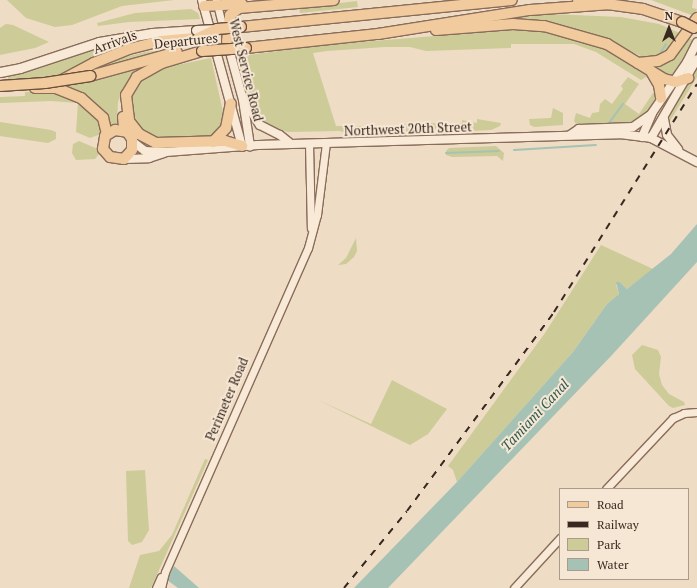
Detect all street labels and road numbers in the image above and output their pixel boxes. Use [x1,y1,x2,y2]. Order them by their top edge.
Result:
street label: West Service Road [226,17,266,123]
street label: Arrivals [91,27,139,57]
street label: Departures [153,30,219,52]
street label: Northwest 20th Street [344,119,472,139]
street label: Perimeter Road [202,355,252,443]

